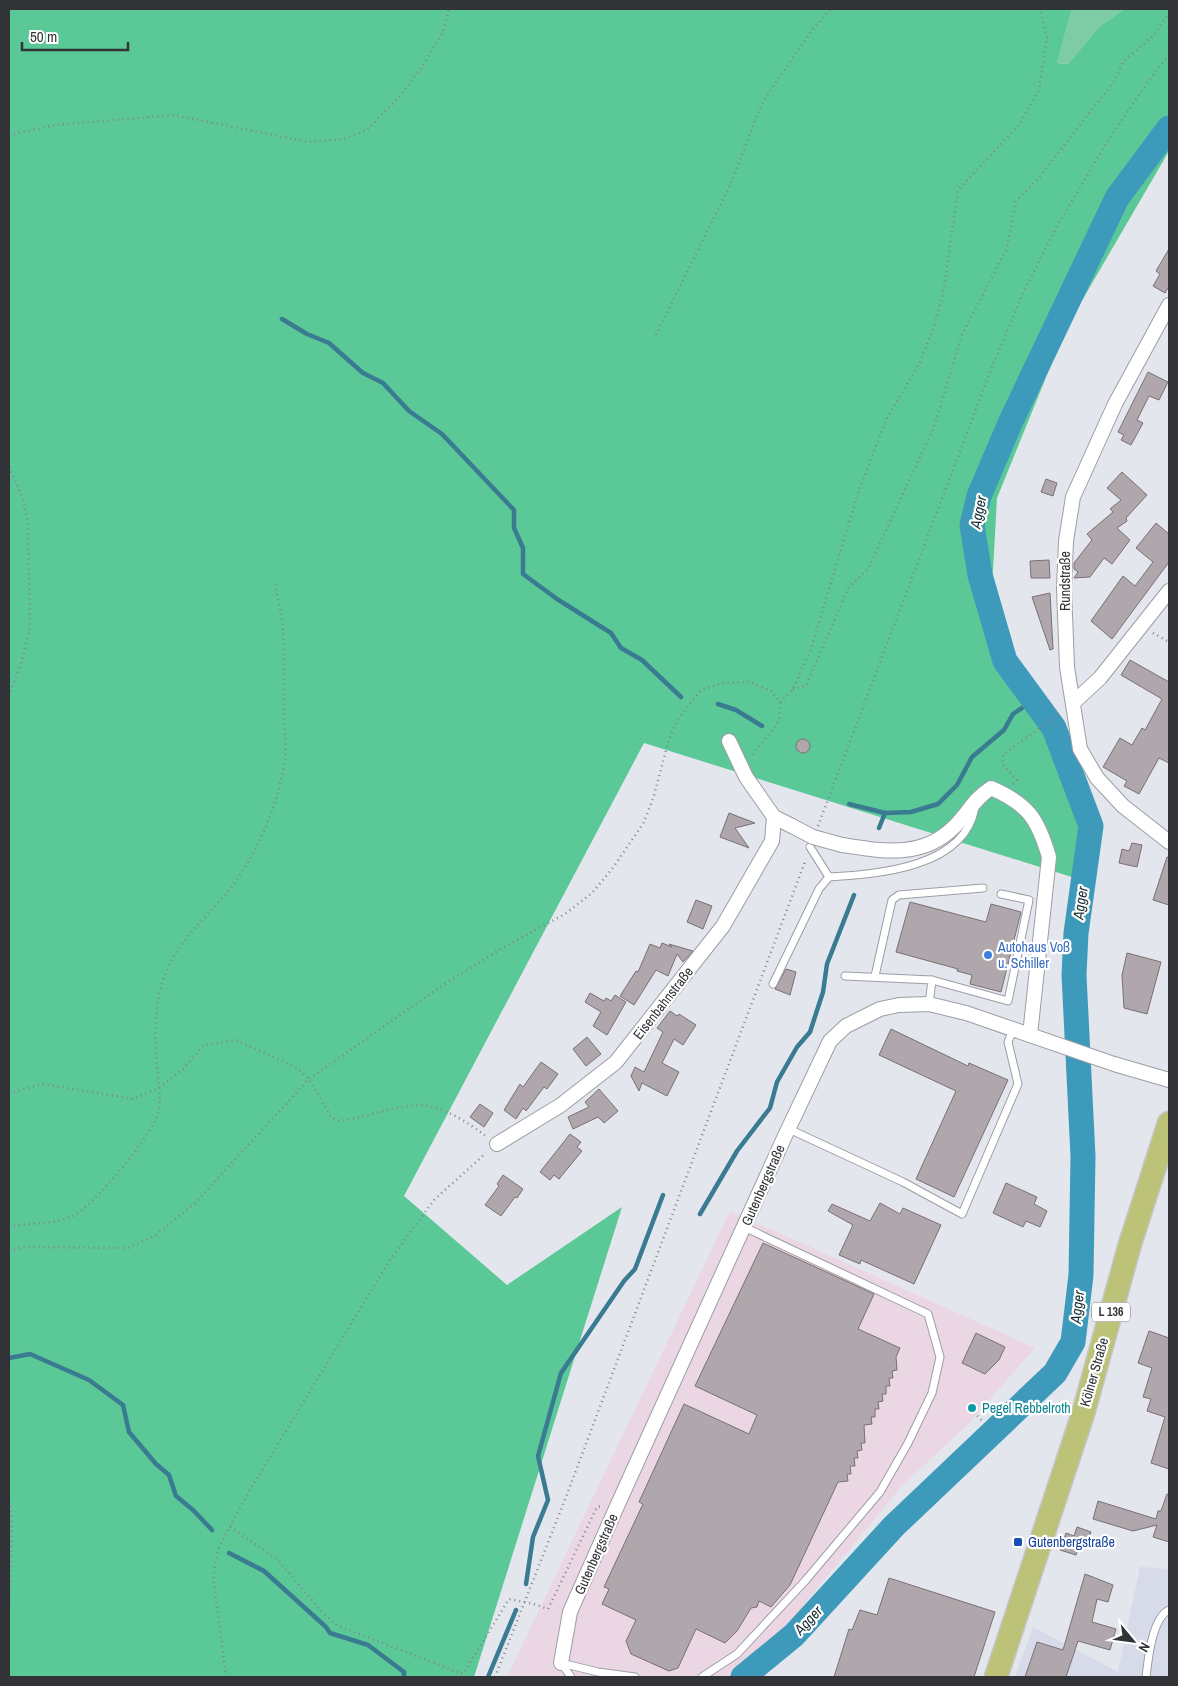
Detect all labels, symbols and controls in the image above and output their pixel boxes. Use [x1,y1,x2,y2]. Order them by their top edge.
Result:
scale bar [22,20,129,52]
text: 50 m [30,26,57,47]
water label: Agger [964,493,992,531]
street label: Rundstraße [1056,551,1074,611]
water label: Agger [1067,884,1093,922]
place label: Autohaus Voß u. Schiller [997,938,1070,972]
marker: Autohaus Voß u. Schiller [982,949,994,961]
street label: Eisenbahnstraße [629,963,697,1043]
street label: Gutenbergstraße [737,1142,789,1228]
water label: Agger [1065,1289,1089,1325]
road number: L 136 [1092,1302,1130,1321]
street label: Kölner Straße [1076,1335,1112,1409]
place label: Pegel Rebbelroth [982,1399,1071,1417]
marker: Pegel Rebbelroth [966,1402,978,1414]
street label: Gutenbergstraße [570,1511,622,1597]
place label: Gutenbergstraße [1028,1533,1115,1551]
marker: Gutenbergstraße [1012,1536,1024,1548]
water label: Agger [788,1600,827,1640]
north arrow [1108,1616,1158,1666]
text: N [1134,1639,1154,1655]

